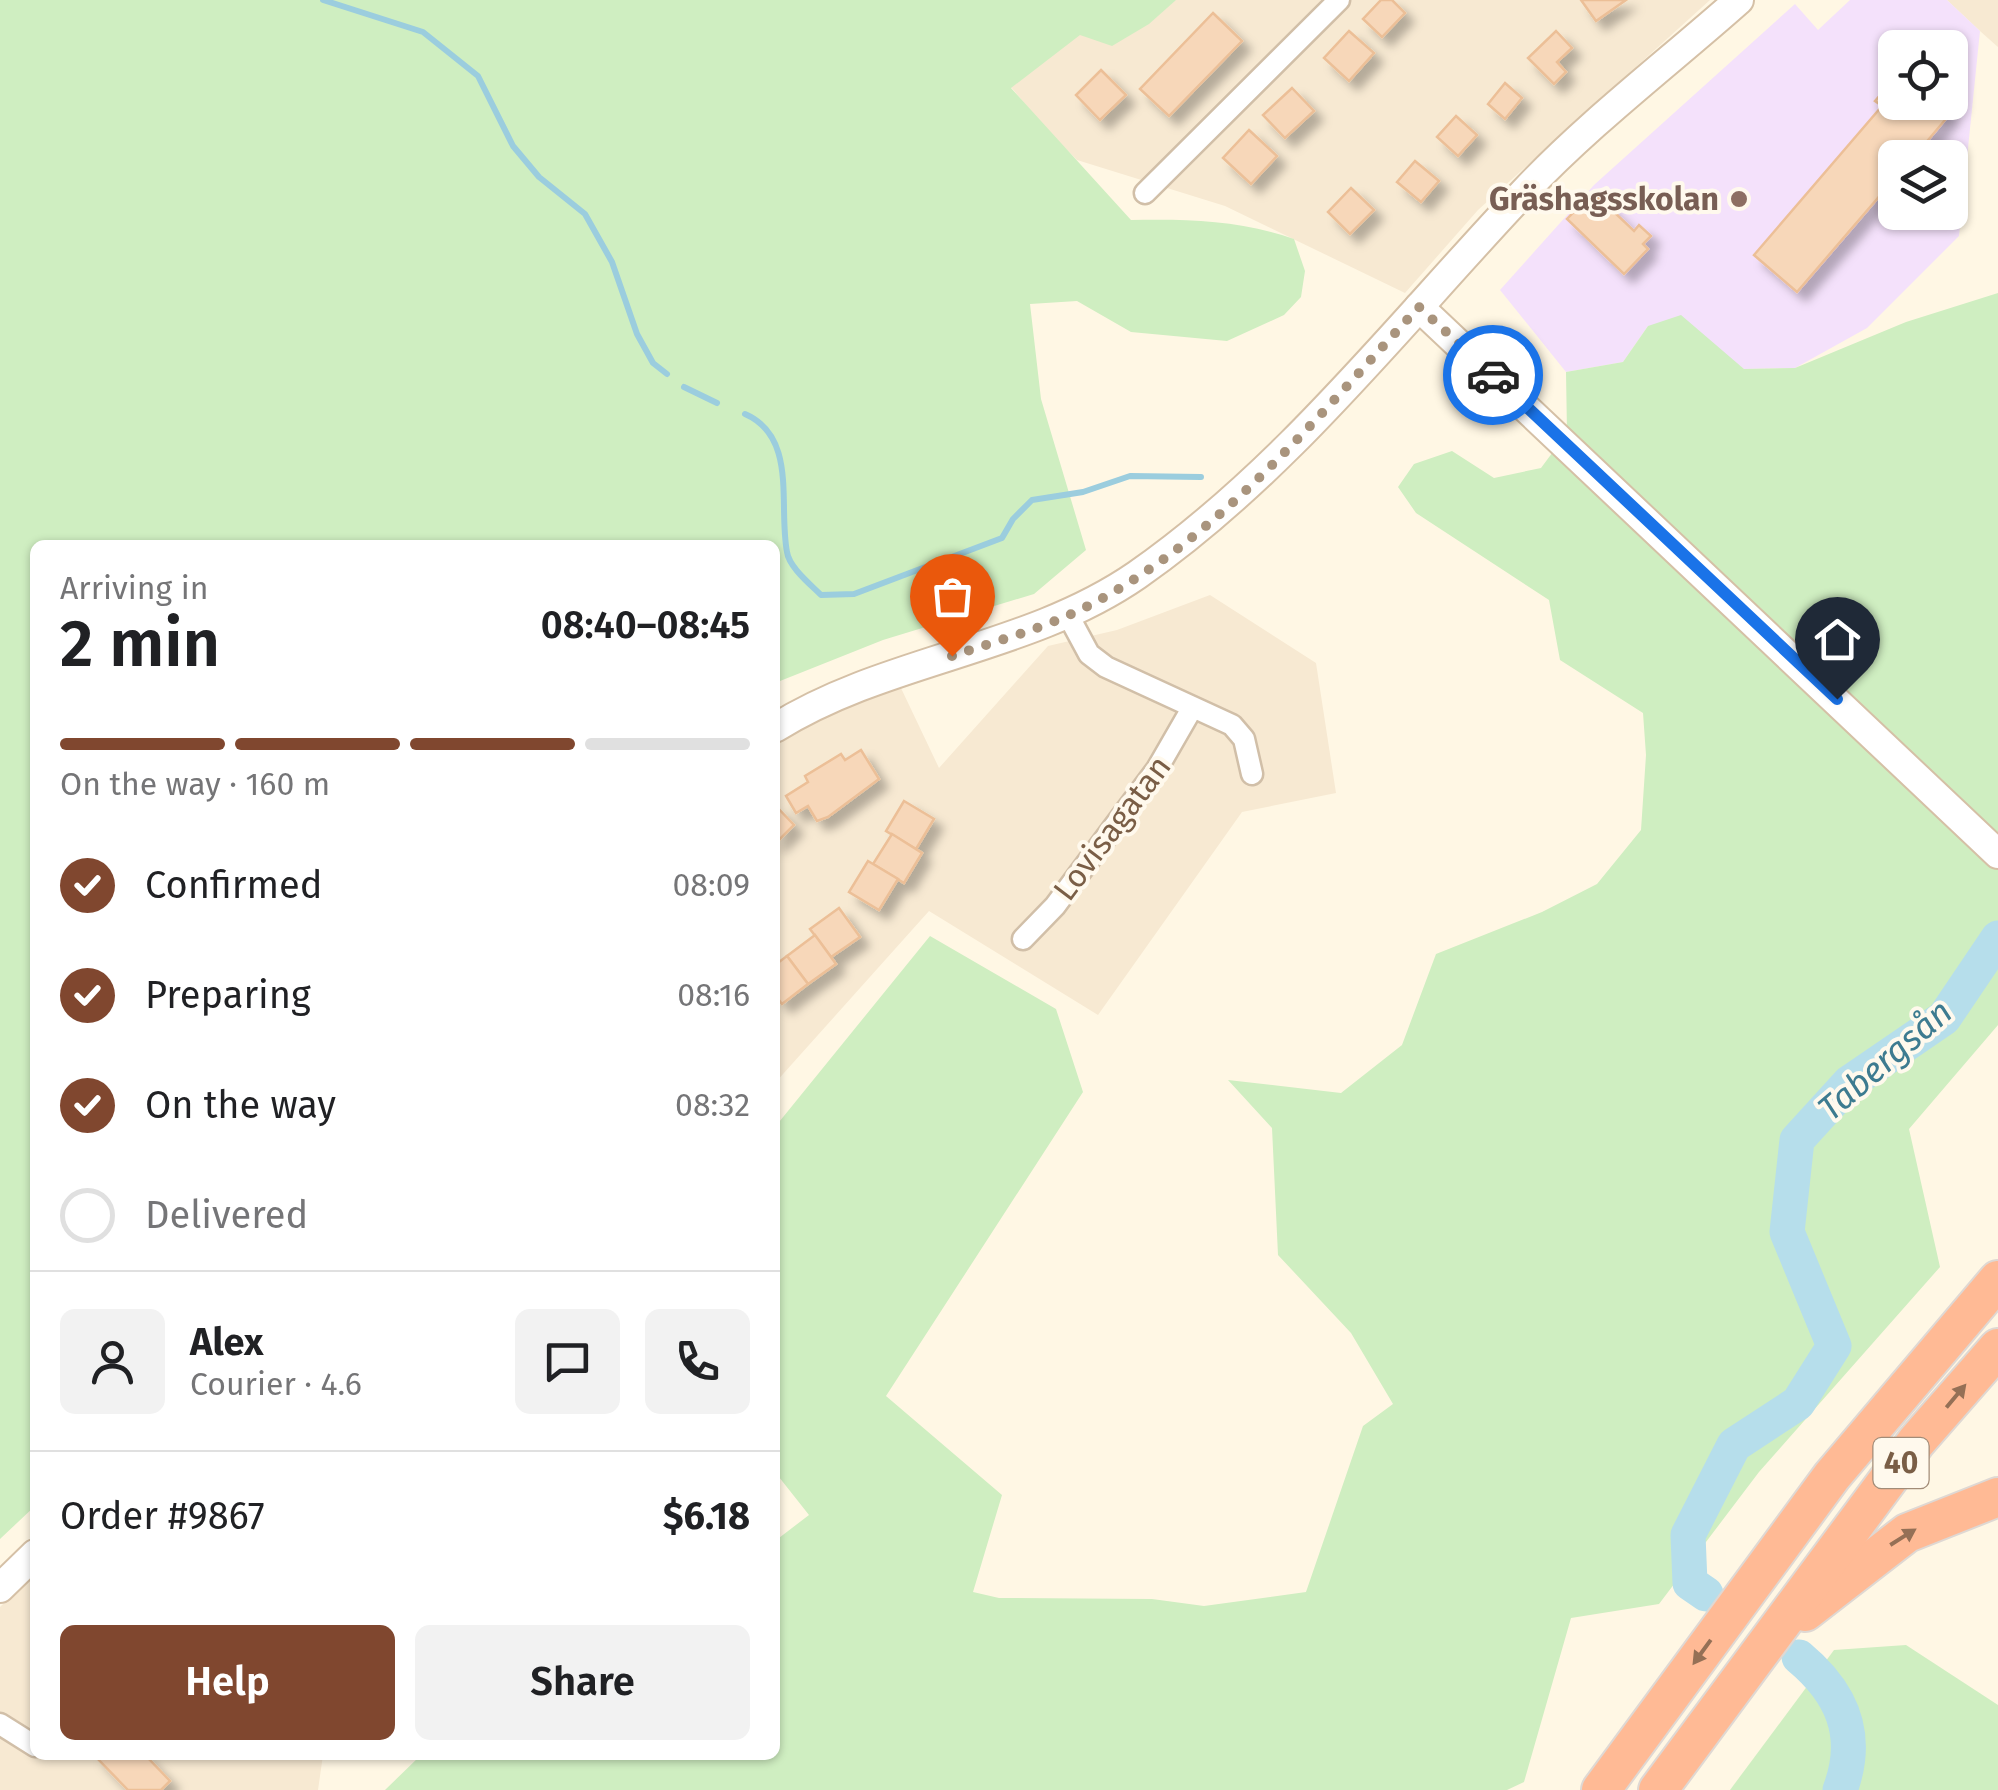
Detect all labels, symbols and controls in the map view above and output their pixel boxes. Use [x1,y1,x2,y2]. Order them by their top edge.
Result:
map controls [1878,30,1968,230]
button: locate [1878,30,1968,120]
button: layers [1878,140,1968,230]
place label: Gräshagsskolan [1489,180,1719,218]
marker: Gräshagsskolan [1728,188,1750,210]
courier [1443,325,1543,425]
icon: car [1466,348,1521,403]
pin [910,554,995,657]
text: Arriving in [60,569,208,607]
icon: bag [925,569,980,624]
pin [1795,597,1880,700]
text: 08:40–08:45 [541,602,750,648]
text: 2 min [60,605,220,683]
icon: home [1810,612,1865,667]
street label: Lovisagatan [1045,748,1179,908]
text: On the way · 160 m [60,765,330,803]
icon: check [60,858,115,913]
text: Confirmed [145,862,323,908]
text: 08:09 [672,866,750,904]
icon: check [60,968,115,1023]
text: Preparing [145,972,311,1018]
text: 08:16 [677,976,750,1014]
water label: Tabergsån [1810,991,1960,1129]
icon: check [60,1078,115,1133]
text: On the way [145,1082,336,1128]
text: 08:32 [675,1086,750,1124]
text: Delivered [145,1192,308,1238]
button: person [60,1309,165,1414]
button: chat [515,1309,620,1414]
button: phone [645,1309,750,1414]
text: Alex [190,1319,263,1365]
text: Courier · 4.6 [190,1365,362,1403]
one-way arrow [1944,1383,1966,1408]
road number: 40 [1874,1438,1928,1488]
text: Order #9867 [60,1493,265,1539]
text: $6.18 [663,1493,750,1539]
one-way arrow [1889,1529,1917,1546]
button: Help [60,1625,395,1740]
button: Share [415,1625,750,1740]
one-way arrow [1693,1638,1713,1665]

